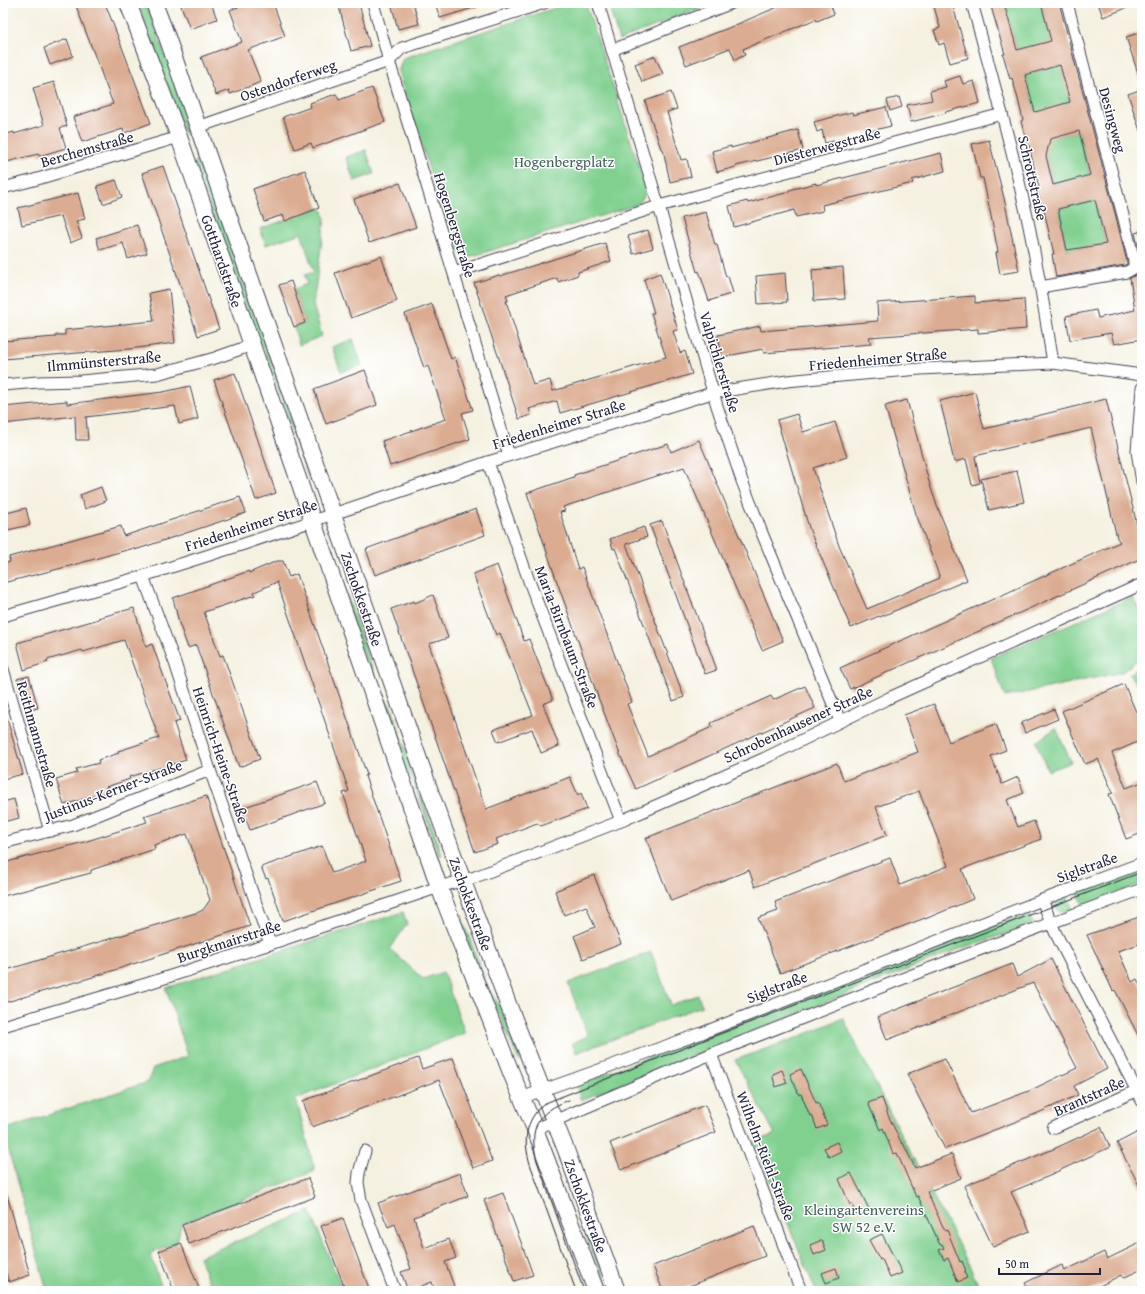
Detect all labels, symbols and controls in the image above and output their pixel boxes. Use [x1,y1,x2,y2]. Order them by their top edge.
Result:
street label: Ostendorferweg [237,54,339,106]
street label: Desingweg [1094,85,1132,156]
street label: Diesterwegstraße [771,122,883,170]
street label: Berchemstraße [38,126,136,172]
street label: Schrottstraße [1013,133,1053,223]
park label: Hogenbergplatz [514,151,615,172]
street label: Hogenbergstraße [429,170,481,280]
street label: Gotthardstraße [196,212,248,310]
street label: Valpichlerstraße [695,309,745,415]
street label: Friedenheimer Straße [808,343,948,375]
street label: Ilmmünsterstraße [46,346,162,376]
street label: Friedenheimer Straße [490,394,628,454]
street label: Friedenheimer Straße [182,494,320,556]
street label: Zschokkestraße [336,549,388,649]
street label: Maria-Birnbaum-Straße [530,563,604,711]
street label: Reithmannstraße [12,678,62,790]
street label: Schrobenhausener Straße [720,680,876,768]
street label: Heinrich-Heine-Straße [188,684,254,826]
street label: Justinus-Kerner-Straße [39,754,185,827]
street label: Siglstraße [1054,846,1120,888]
street label: Zschokkestraße [444,854,498,954]
street label: Burgkmairstraße [174,914,284,968]
street label: Siglstraße [744,966,810,1008]
street label: Brantstraße [1050,1071,1128,1121]
street label: Wilhelm-Riehl-Straße [732,1088,800,1224]
street label: Zschokkestraße [559,1156,613,1256]
park label: Kleingartenvereins SW 52 e.V. [804,1199,924,1237]
scale bar [999,1250,1100,1276]
text: 50 m [1005,1255,1029,1272]

